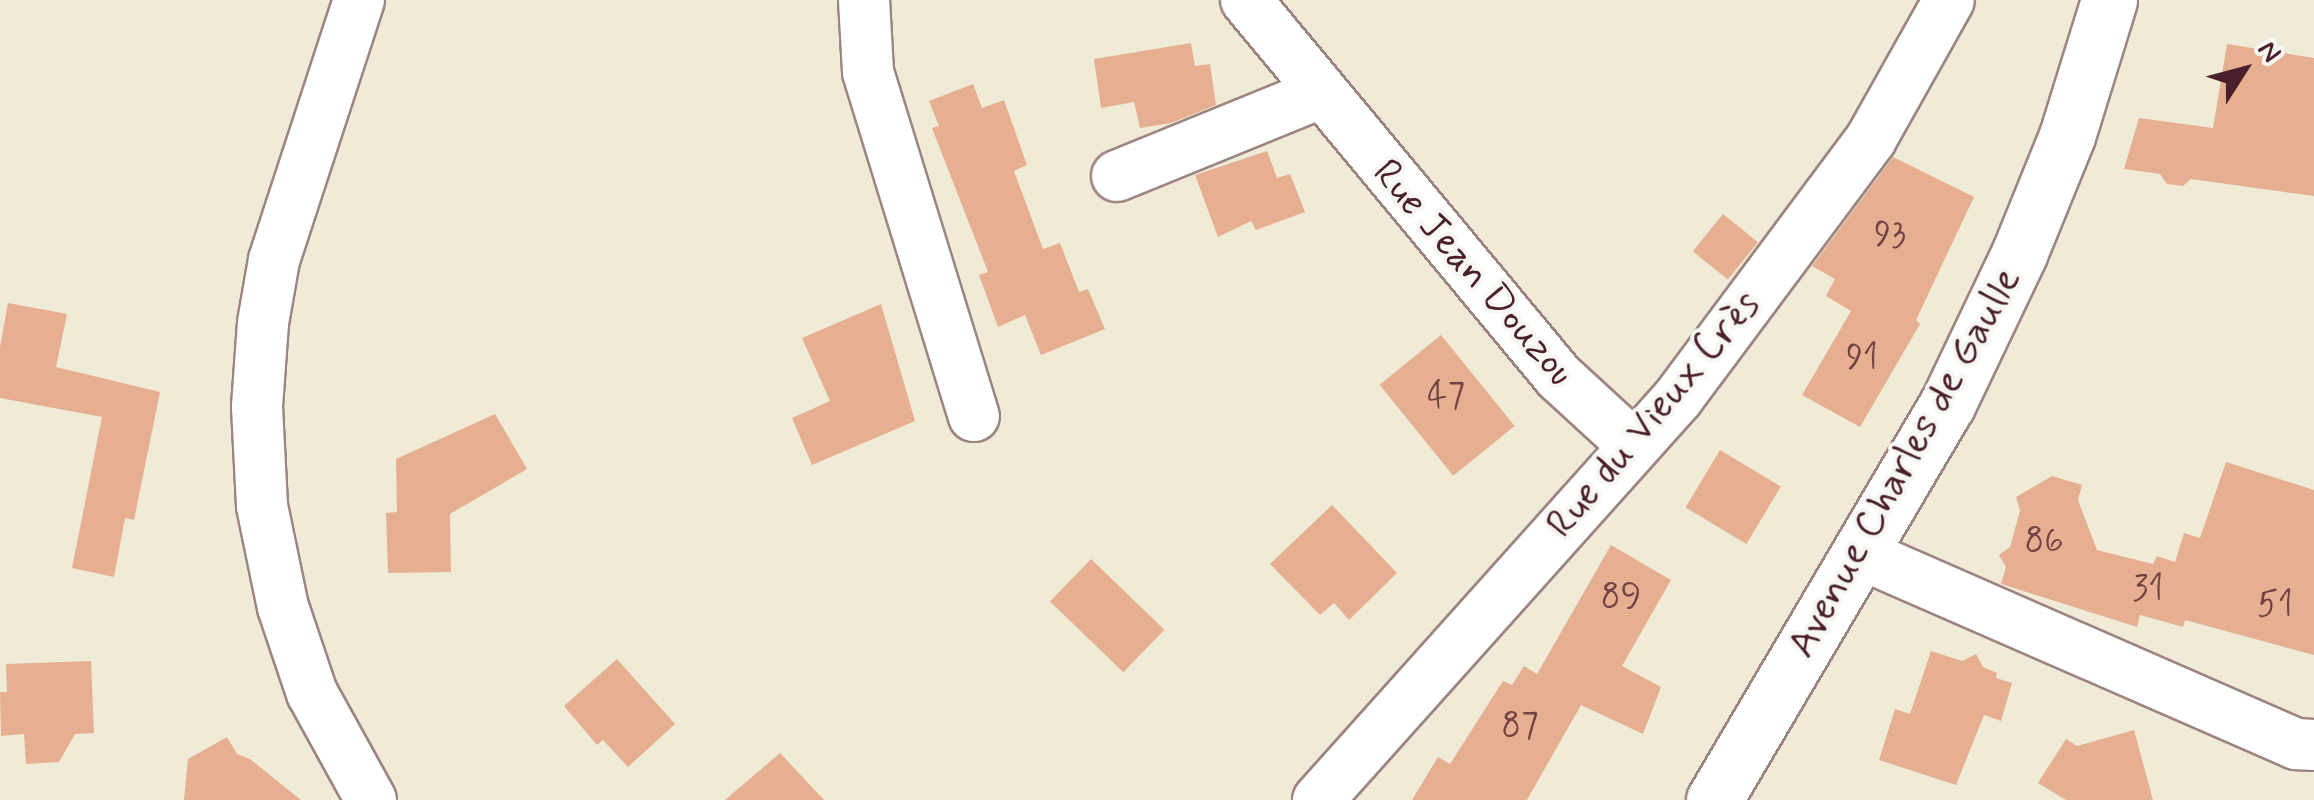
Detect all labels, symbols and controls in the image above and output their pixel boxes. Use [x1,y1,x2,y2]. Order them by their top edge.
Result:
north arrow [2194,20,2294,120]
text: N [2248,34,2289,70]
street label: Rue Jean Douzou [1363,152,1583,394]
house number: 93 [1874,214,1906,256]
street label: Avenue Charles de Gaulle [1780,265,2030,661]
street label: Rue du Vieux Crès [1537,282,1771,548]
house number: 91 [1846,337,1878,379]
house number: 47 [1427,375,1465,417]
house number: 86 [2024,520,2064,562]
house number: 31 [2133,568,2163,610]
house number: 89 [1601,576,1641,618]
house number: 51 [2257,584,2293,626]
house number: 87 [1501,705,1539,747]

